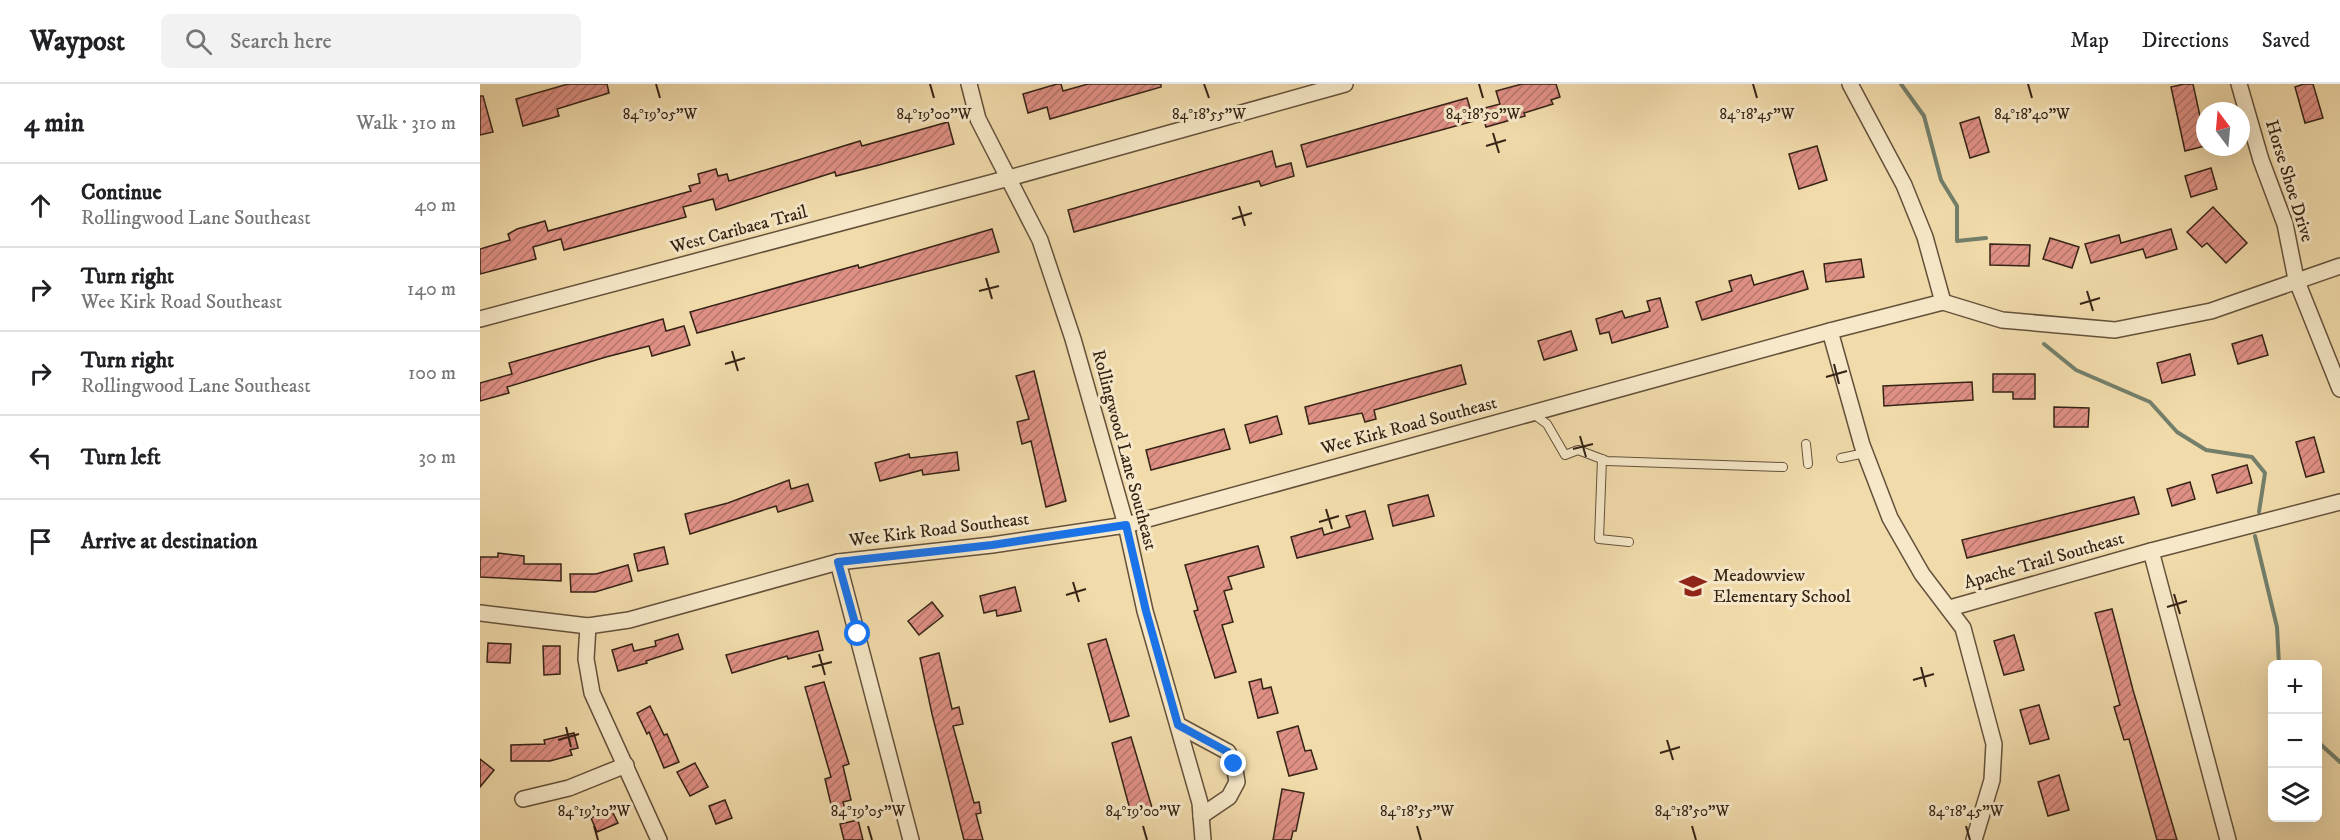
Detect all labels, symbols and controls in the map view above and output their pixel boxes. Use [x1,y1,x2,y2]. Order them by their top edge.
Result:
search box [161,14,581,68]
text: Waypost [30,24,125,59]
icon: search [182,25,215,58]
text: Search here [230,28,332,55]
text: Map [2070,28,2109,54]
text: Directions [2142,28,2229,54]
text: Saved [2262,28,2310,54]
north arrow [2196,102,2250,156]
text: 84°19'05"W [623,105,697,124]
text: 84°19'00"W [896,105,972,124]
text: 84°18'55"W [1172,105,1246,124]
text: 84°18'50"W [1446,105,1521,124]
text: 84°18'45"W [1720,105,1795,124]
text: 84°18'40"W [1994,105,2070,124]
text: 4 min [24,107,84,140]
text: Walk · 310 m [356,111,456,136]
street label: Horse Shoe Drive [2260,117,2318,245]
text: Continue [81,179,162,206]
icon: ahead [24,189,57,222]
text: 40 m [414,193,456,218]
street label: West Caribaea Trail [667,201,810,259]
text: Rollingwood Lane Southeast [81,206,311,231]
text: Turn right [81,263,174,290]
icon: right [24,273,57,306]
text: 140 m [407,277,456,302]
text: Wee Kirk Road Southeast [81,290,282,315]
text: Turn right [81,347,174,374]
street label: Rollingwood Lane Southeast [1087,347,1161,553]
icon: right [24,357,57,390]
text: 100 m [408,361,456,386]
text: Rollingwood Lane Southeast [81,374,311,399]
street label: Wee Kirk Road Southeast [1318,392,1500,460]
icon: left [24,441,57,474]
text: Turn left [81,444,161,471]
text: 30 m [418,445,456,470]
street label: Wee Kirk Road Southeast [847,508,1030,552]
icon: arrive [24,525,57,558]
text: Arrive at destination [81,528,258,555]
street label: Apache Trail Southeast [1961,528,2127,594]
place label: Meadowview Elementary School [1713,565,1851,608]
school or university icon: Meadowview Elementary School [1678,571,1708,601]
route start [844,620,870,646]
map controls [2268,660,2322,822]
button: + [2268,660,2322,714]
button: − [2268,714,2322,768]
route end [1220,750,1246,776]
button: layers [2268,768,2322,822]
text: 84°19'10"W [558,802,630,821]
text: 84°19'05"W [831,802,905,821]
text: 84°19'00"W [1105,802,1181,821]
text: 84°18'55"W [1380,802,1454,821]
text: 84°18'50"W [1655,802,1730,821]
text: 84°18'45"W [1929,802,2004,821]

